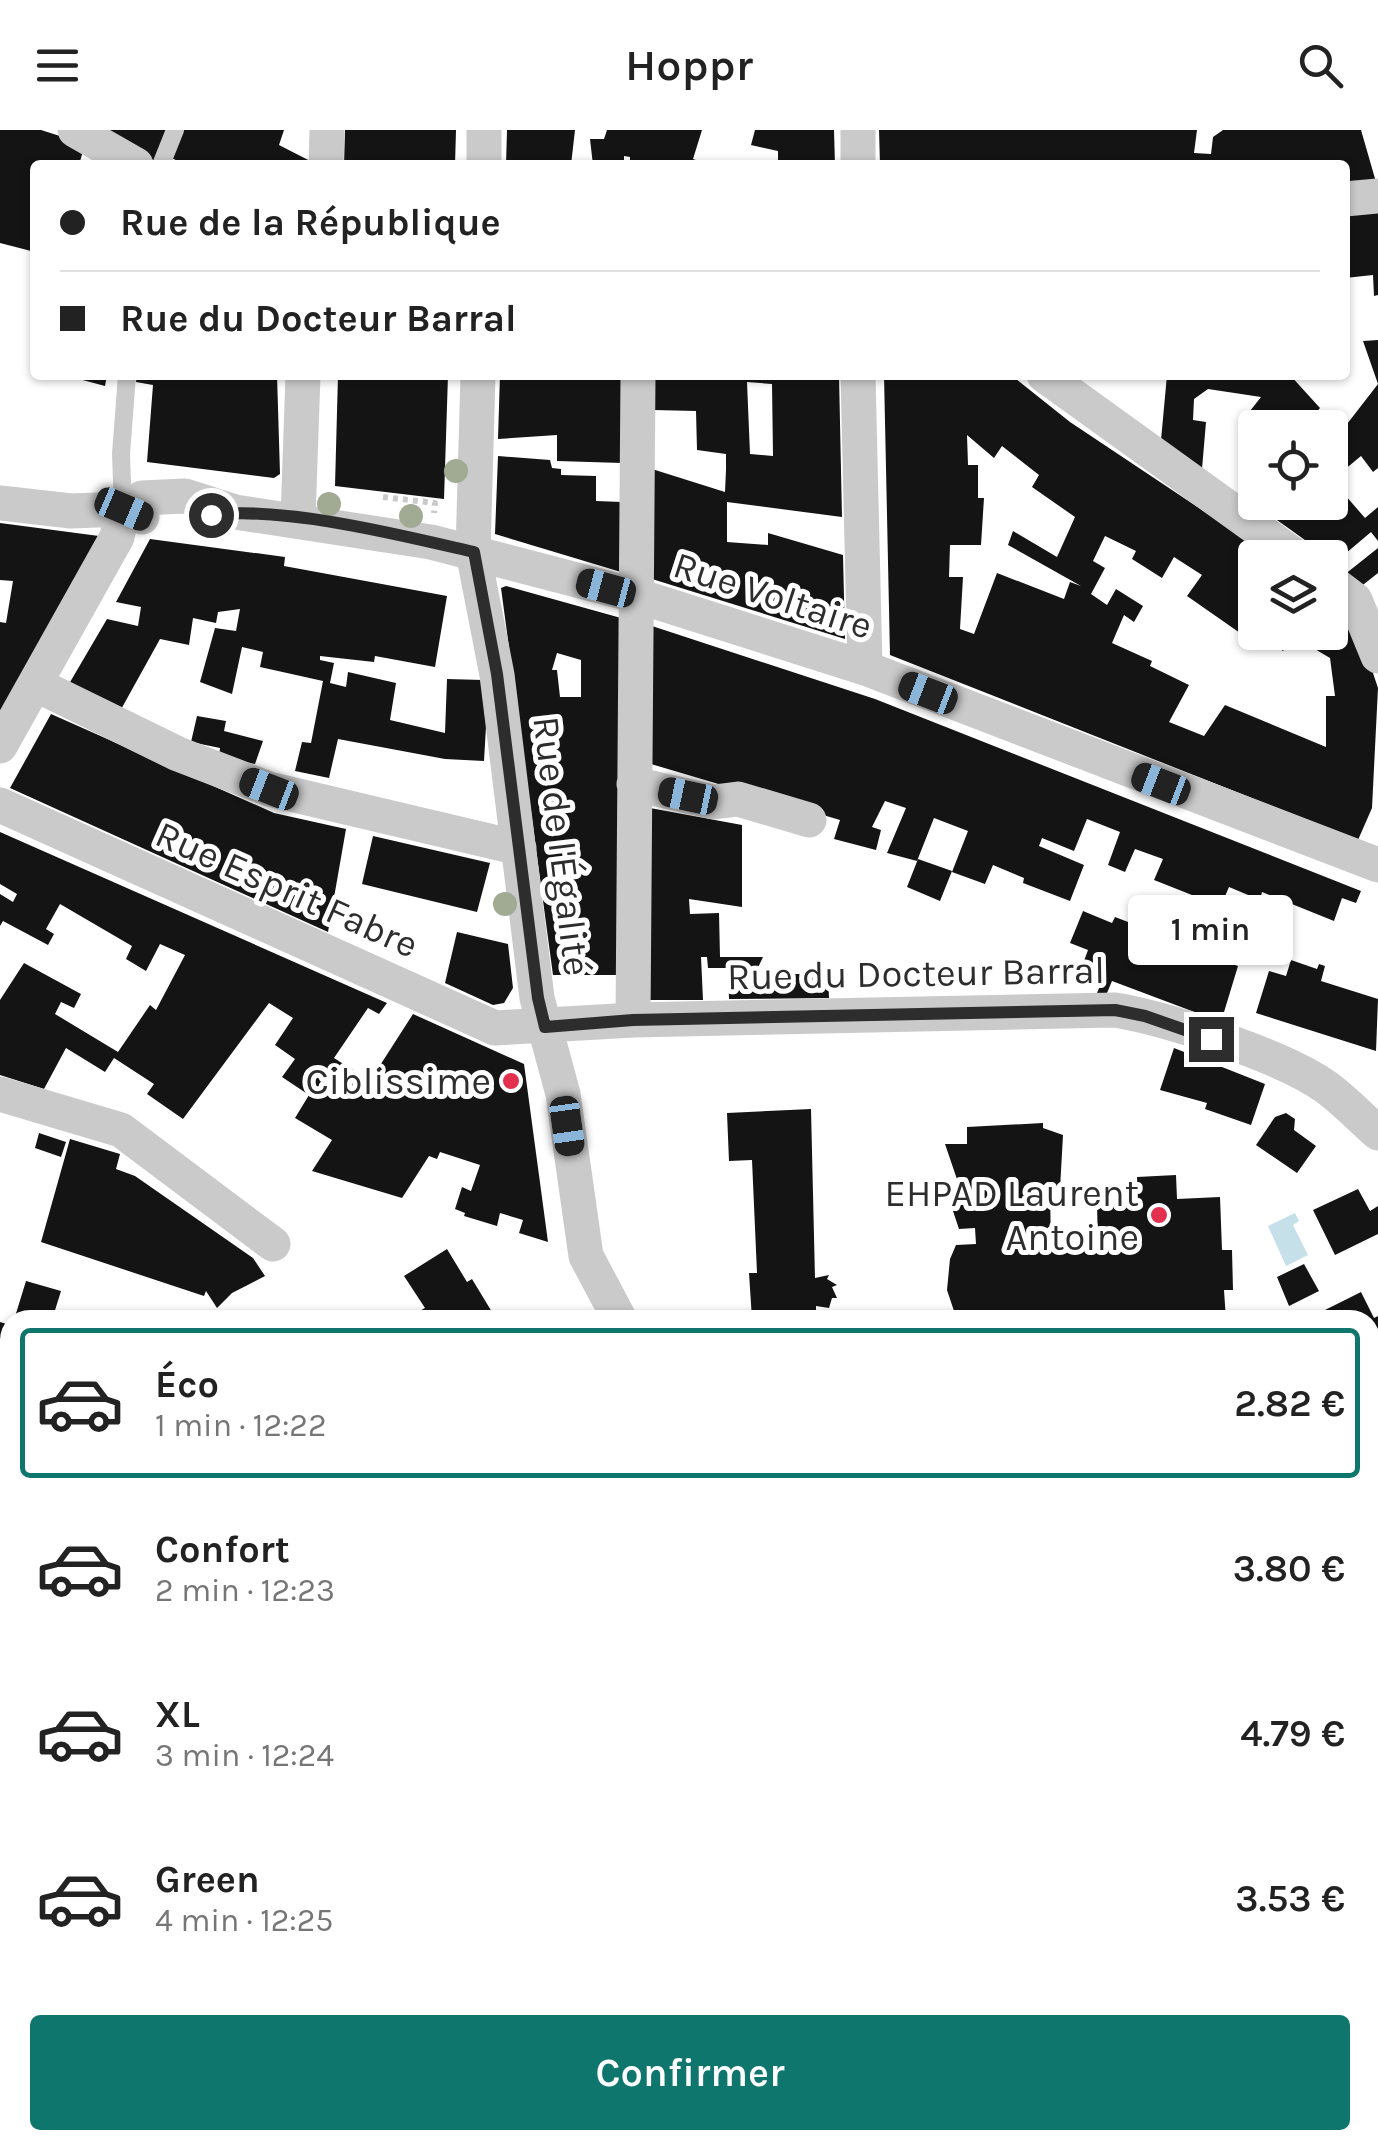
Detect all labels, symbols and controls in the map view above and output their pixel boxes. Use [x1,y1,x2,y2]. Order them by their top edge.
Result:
icon: menu [30,38,85,93]
icon: search [1293,38,1348,93]
text: Hoppr [625,39,753,91]
text: Rue de la République [120,200,501,245]
text: Rue du Docteur Barral [120,296,517,341]
map controls [1238,410,1348,650]
button: locate [1238,410,1348,520]
car [91,483,157,535]
route start [189,493,234,538]
button: layers [1238,540,1348,650]
street label: Rue Voltaire [668,542,878,649]
car [573,566,639,610]
car [895,668,961,718]
street label: Rue de l'Égalité [523,714,601,978]
car [1128,759,1194,809]
car [236,764,302,814]
car [656,775,720,817]
street label: Rue Esprit Fabre [149,811,425,967]
callout: 1 min [1128,894,1294,964]
text: 1 min [1171,911,1250,948]
street label: Rue du Docteur Barral [727,948,1105,999]
route end [1189,1017,1234,1062]
place label: Ciblissime [306,1059,491,1104]
marker: Ciblissime [500,1070,522,1092]
car [548,1094,586,1158]
place label: EHPAD Laurent Antoine [885,1171,1139,1260]
marker: EHPAD Laurent Antoine [1148,1204,1170,1226]
icon: car [35,1358,125,1448]
text: Éco [155,1362,219,1407]
text: 2.82 € [1234,1381,1345,1426]
text: 1 min · 12:22 [155,1407,326,1444]
icon: car [35,1523,125,1613]
text: Confort [155,1527,290,1572]
text: 3.80 € [1233,1546,1345,1591]
text: 2 min · 12:23 [155,1572,335,1609]
icon: car [35,1688,125,1778]
text: XL [155,1692,200,1737]
text: 4.79 € [1240,1711,1345,1756]
text: 3 min · 12:24 [155,1737,334,1774]
icon: car [35,1853,125,1943]
text: Green [155,1857,260,1902]
text: 3.53 € [1235,1876,1345,1921]
text: 4 min · 12:25 [155,1902,333,1939]
button: Confirmer [30,2015,1350,2130]

